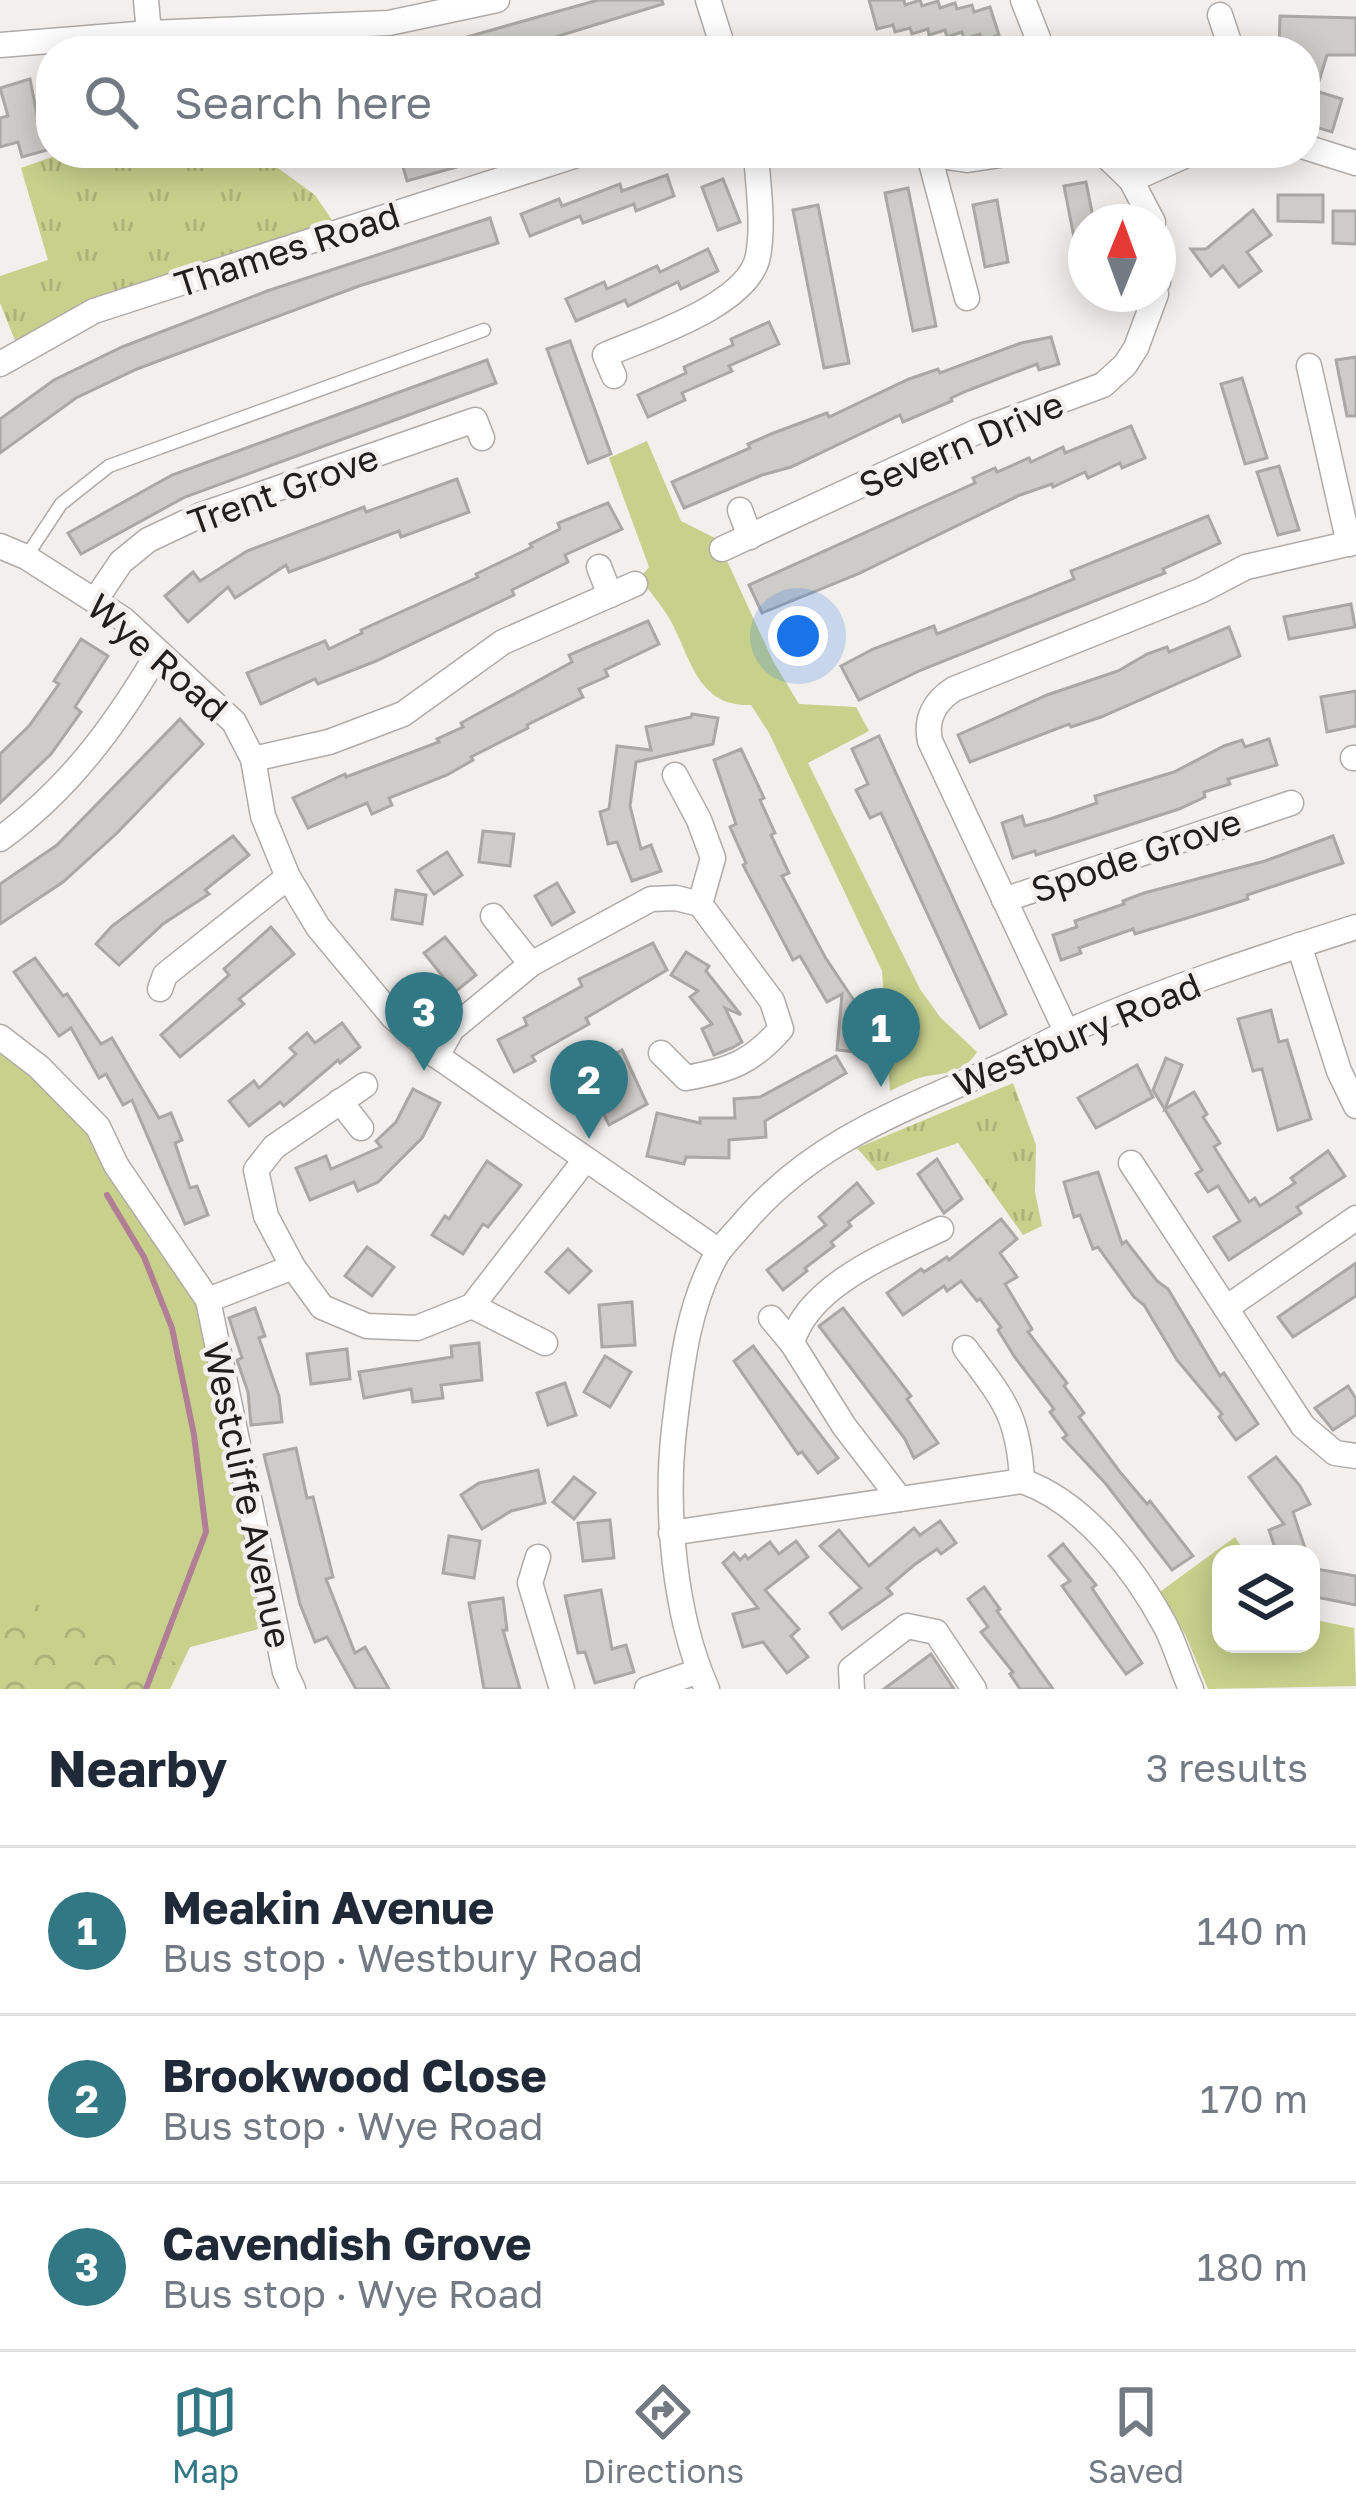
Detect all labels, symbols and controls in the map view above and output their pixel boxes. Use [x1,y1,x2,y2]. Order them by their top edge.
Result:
search box [36,36,1320,168]
icon: search [78,69,144,135]
text: Search here [174,75,432,129]
street label: Thames Road [169,192,405,306]
north arrow [1068,204,1176,312]
street label: Severn Drive [852,382,1070,506]
street label: Trent Grove [182,435,384,543]
street label: Wye Road [79,584,237,730]
your location [768,606,828,666]
street label: Spode Grove [1025,799,1247,911]
street label: Westbury Road [947,963,1207,1105]
pin: 3 [385,972,463,1071]
pin: 1 [842,988,920,1087]
pin: 2 [550,1040,628,1139]
street label: Westcliffe Avenue [195,1338,301,1652]
map controls [1212,1545,1320,1653]
button: layers [1212,1545,1320,1653]
text: Nearby [48,1737,227,1798]
text: 3 results [1146,1744,1308,1791]
text: Meakin Avenue [162,1880,494,1934]
text: 1 [77,1907,97,1954]
text: 140 m [1197,1907,1308,1954]
text: Bus stop · Westbury Road [162,1934,643,1981]
text: Brookwood Close [162,2048,547,2102]
text: 2 [75,2075,99,2122]
text: 170 m [1200,2075,1308,2122]
text: Bus stop · Wye Road [162,2102,543,2149]
text: Cavendish Grove [162,2216,532,2270]
text: 3 [75,2243,99,2290]
text: 180 m [1197,2243,1308,2290]
text: Bus stop · Wye Road [162,2270,543,2317]
tab: Map [172,2379,239,2490]
tab: Directions [583,2379,744,2490]
tab: Saved [1088,2379,1184,2490]

